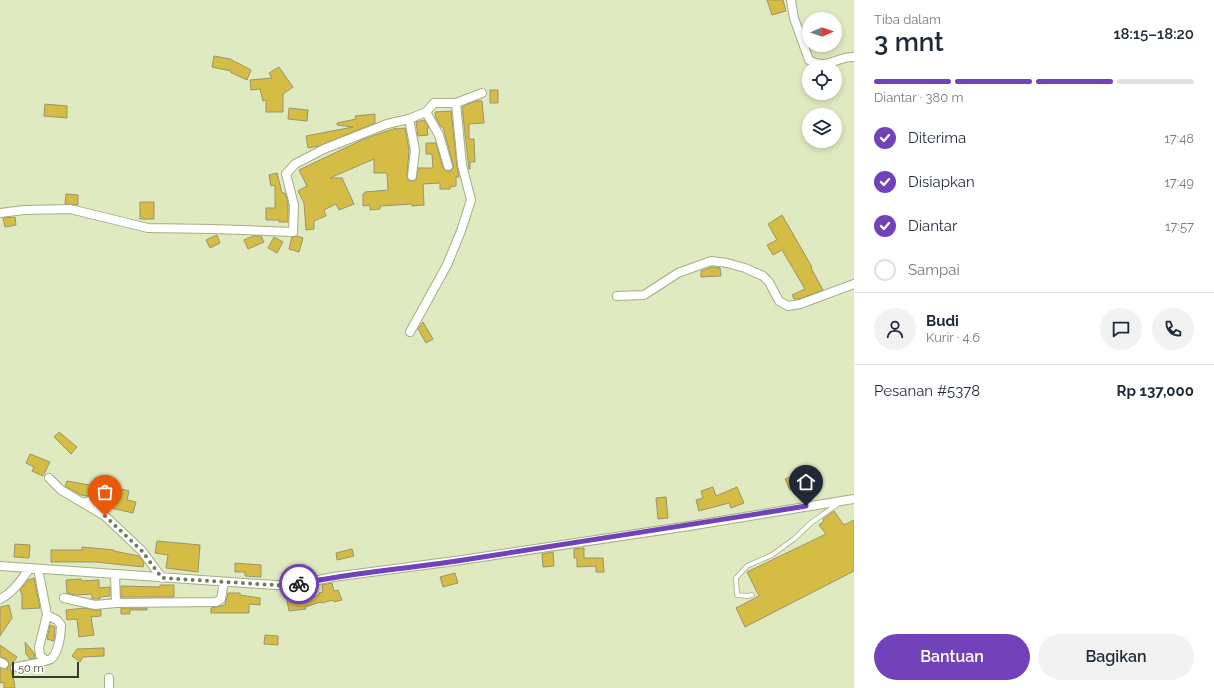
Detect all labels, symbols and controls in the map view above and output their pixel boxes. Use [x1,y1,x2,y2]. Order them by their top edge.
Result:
north arrow [802,12,842,52]
map controls [802,12,842,148]
text: Tiba dalam [874,12,941,27]
text: 18:15–18:20 [1113,25,1194,43]
text: 3 mnt [874,27,944,57]
button: locate [802,60,842,100]
text: Diantar · 380 m [874,90,963,105]
button: layers [802,108,842,148]
icon: check [874,127,896,149]
text: Diterima [908,129,966,147]
text: 17:48 [1164,131,1194,146]
icon: check [874,171,896,193]
text: Disiapkan [908,173,975,191]
text: 17:49 [1164,175,1194,190]
icon: check [874,215,896,237]
text: Diantar [908,217,957,235]
text: 17:57 [1165,219,1194,234]
text: Sampai [908,261,960,279]
button: person [874,308,916,350]
button: chat [1100,308,1142,350]
button: phone [1152,308,1194,350]
text: Budi [926,312,959,330]
text: Kurir · 4.6 [926,330,980,345]
text: Pesanan #5378 [874,382,980,400]
text: Rp 137,000 [1117,382,1194,400]
pin [789,465,823,506]
icon: home [795,471,817,493]
pin [88,475,122,516]
icon: bag [94,481,116,503]
courier [279,564,319,604]
icon: bike [288,573,310,595]
button: Bantuan [874,634,1030,680]
button: Bagikan [1038,634,1194,680]
scale bar [12,660,79,679]
text: 50 m [18,662,44,675]

